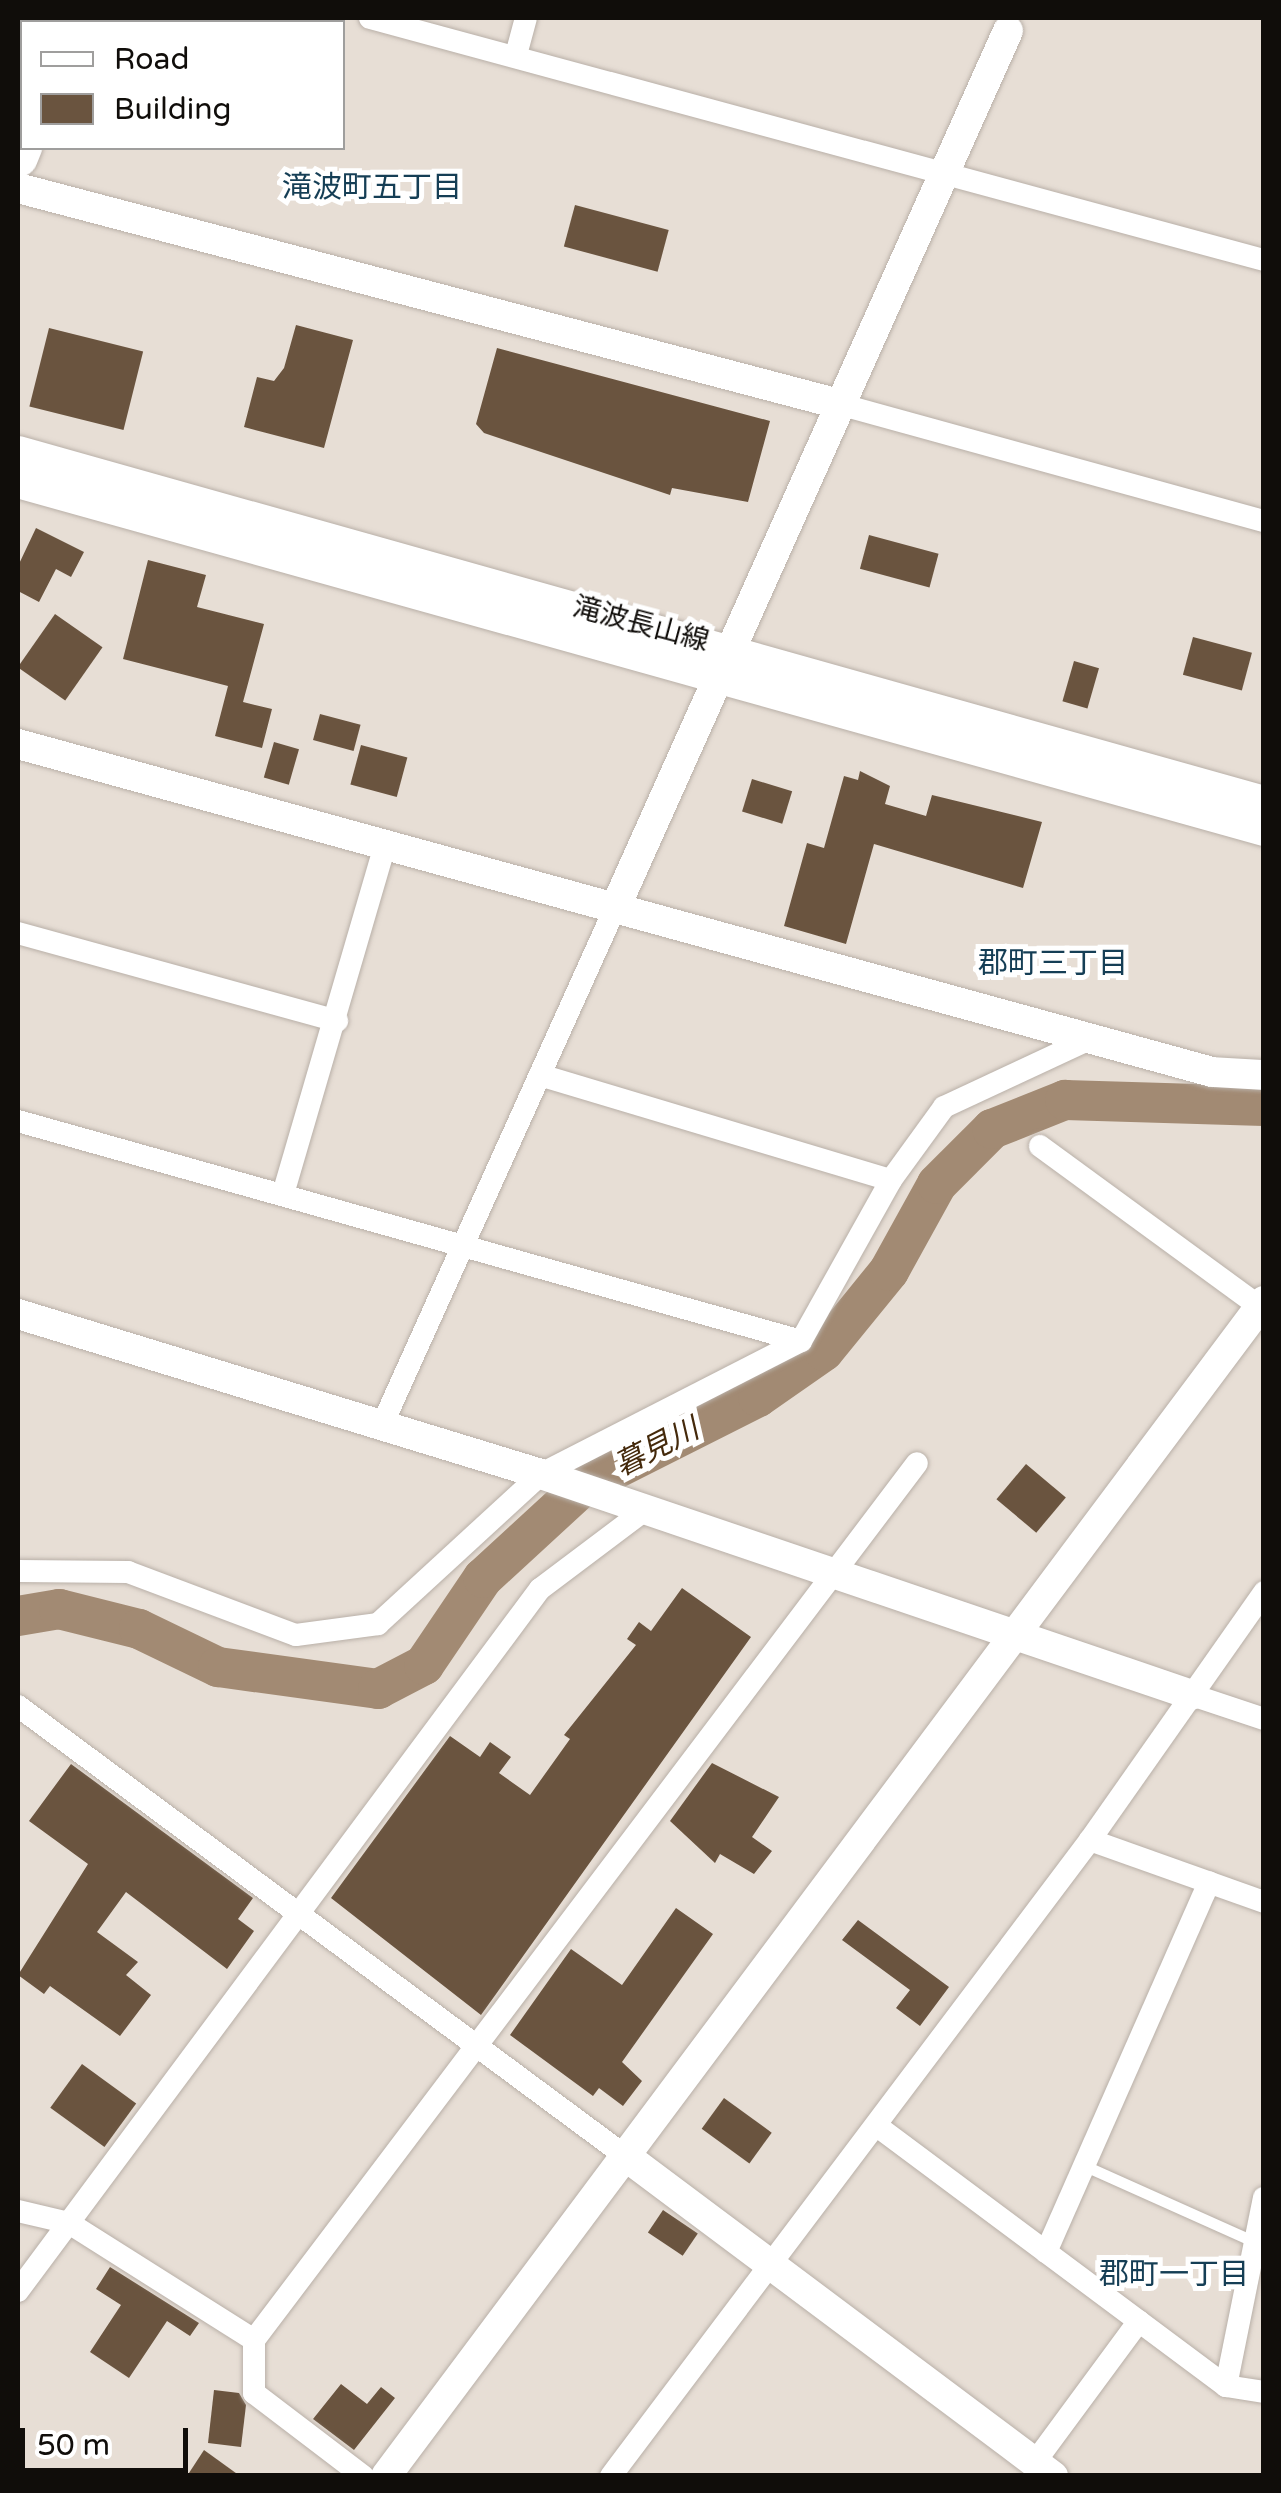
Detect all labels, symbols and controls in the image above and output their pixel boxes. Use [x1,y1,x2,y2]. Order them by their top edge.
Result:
legend [20,20,345,150]
text: Road [114,41,189,78]
text: Building [114,91,231,128]
district label: 滝波町五丁目 [282,170,462,206]
street label: 滝波長山線 [569,590,713,658]
district label: 郡町三丁目 [978,946,1128,982]
water label: 暮見川 [609,1412,705,1484]
district label: 郡町一丁目 [1099,2257,1249,2293]
scale bar [25,2408,192,2470]
text: 50 m [37,2427,110,2464]

